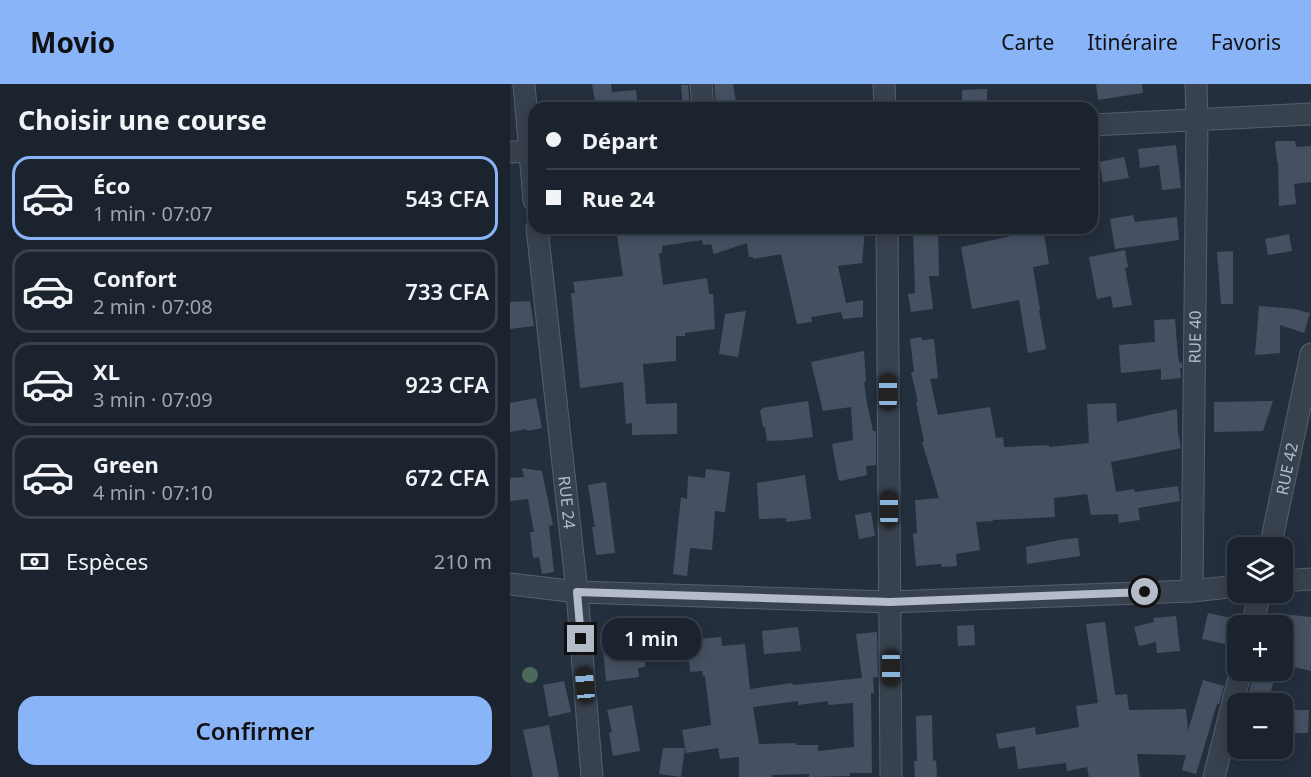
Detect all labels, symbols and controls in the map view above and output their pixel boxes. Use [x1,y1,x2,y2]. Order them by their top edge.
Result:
text: Movio [30,23,115,61]
text: Carte [1001,28,1054,56]
text: Itinéraire [1087,28,1178,56]
text: Favoris [1211,28,1281,56]
text: Choisir une course [18,101,267,138]
text: Départ [582,125,658,155]
text: Éco [93,170,130,200]
icon: car [21,171,75,225]
text: 543 CFA [405,183,489,213]
text: Rue 24 [582,183,655,213]
text: 1 min · 07:07 [93,200,213,227]
text: Confort [93,263,177,293]
icon: car [21,264,75,318]
text: 733 CFA [405,276,489,306]
text: 2 min · 07:08 [93,293,213,320]
street label: RUE 40 [1183,310,1206,364]
text: XL [93,356,120,386]
icon: car [21,357,75,411]
text: 923 CFA [405,369,489,399]
car [879,374,897,410]
text: 3 min · 07:09 [93,386,213,413]
street label: RUE 42 [1271,441,1303,497]
text: Green [93,449,159,479]
icon: car [21,450,75,504]
text: 672 CFA [405,462,489,492]
street label: RUE 24 [553,475,581,530]
text: 4 min · 07:10 [93,479,213,506]
car [880,491,898,527]
map controls [1227,537,1293,759]
button: layers [1227,537,1293,603]
icon: cash [18,545,51,578]
text: Espèces [66,546,148,576]
text: 210 m [434,548,492,575]
route start [1131,578,1158,605]
button: + [1227,615,1293,681]
callout: 1 min [602,618,701,660]
route end [567,625,594,652]
text: 1 min [624,625,679,652]
car [882,650,900,686]
car [574,666,596,704]
button: − [1227,693,1293,759]
button: Confirmer [18,696,492,765]

